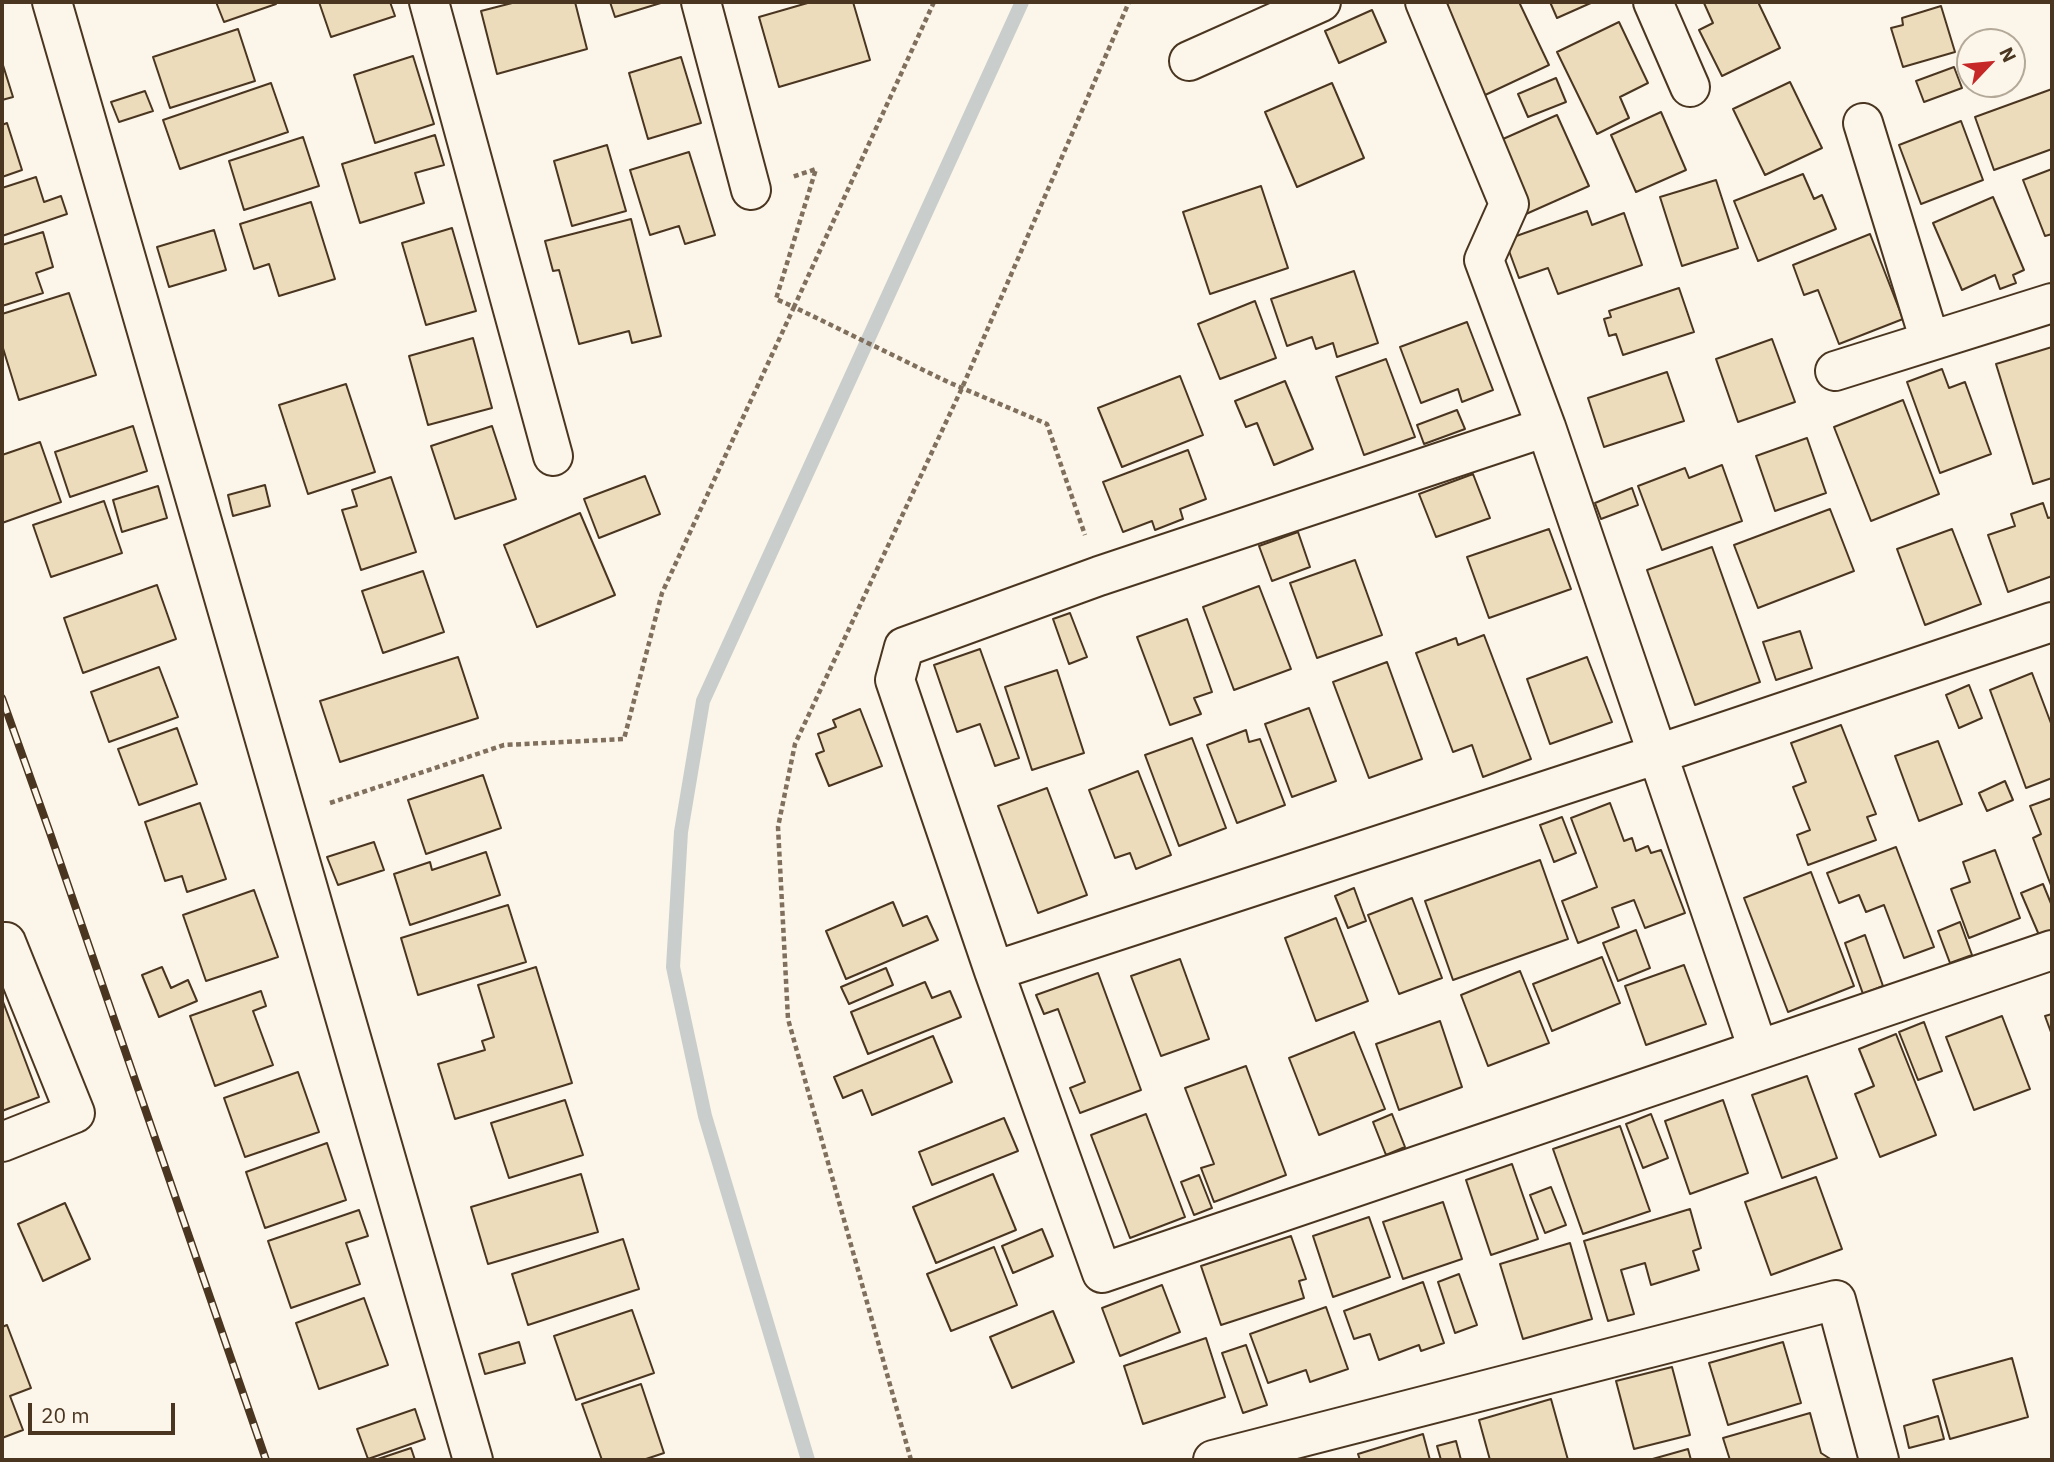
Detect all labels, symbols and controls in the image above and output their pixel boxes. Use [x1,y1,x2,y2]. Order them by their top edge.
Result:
north arrow [1956,28,2026,98]
text: N [1994,43,2022,66]
scale bar [32,1388,178,1432]
text: 20 m [41,1401,90,1429]

